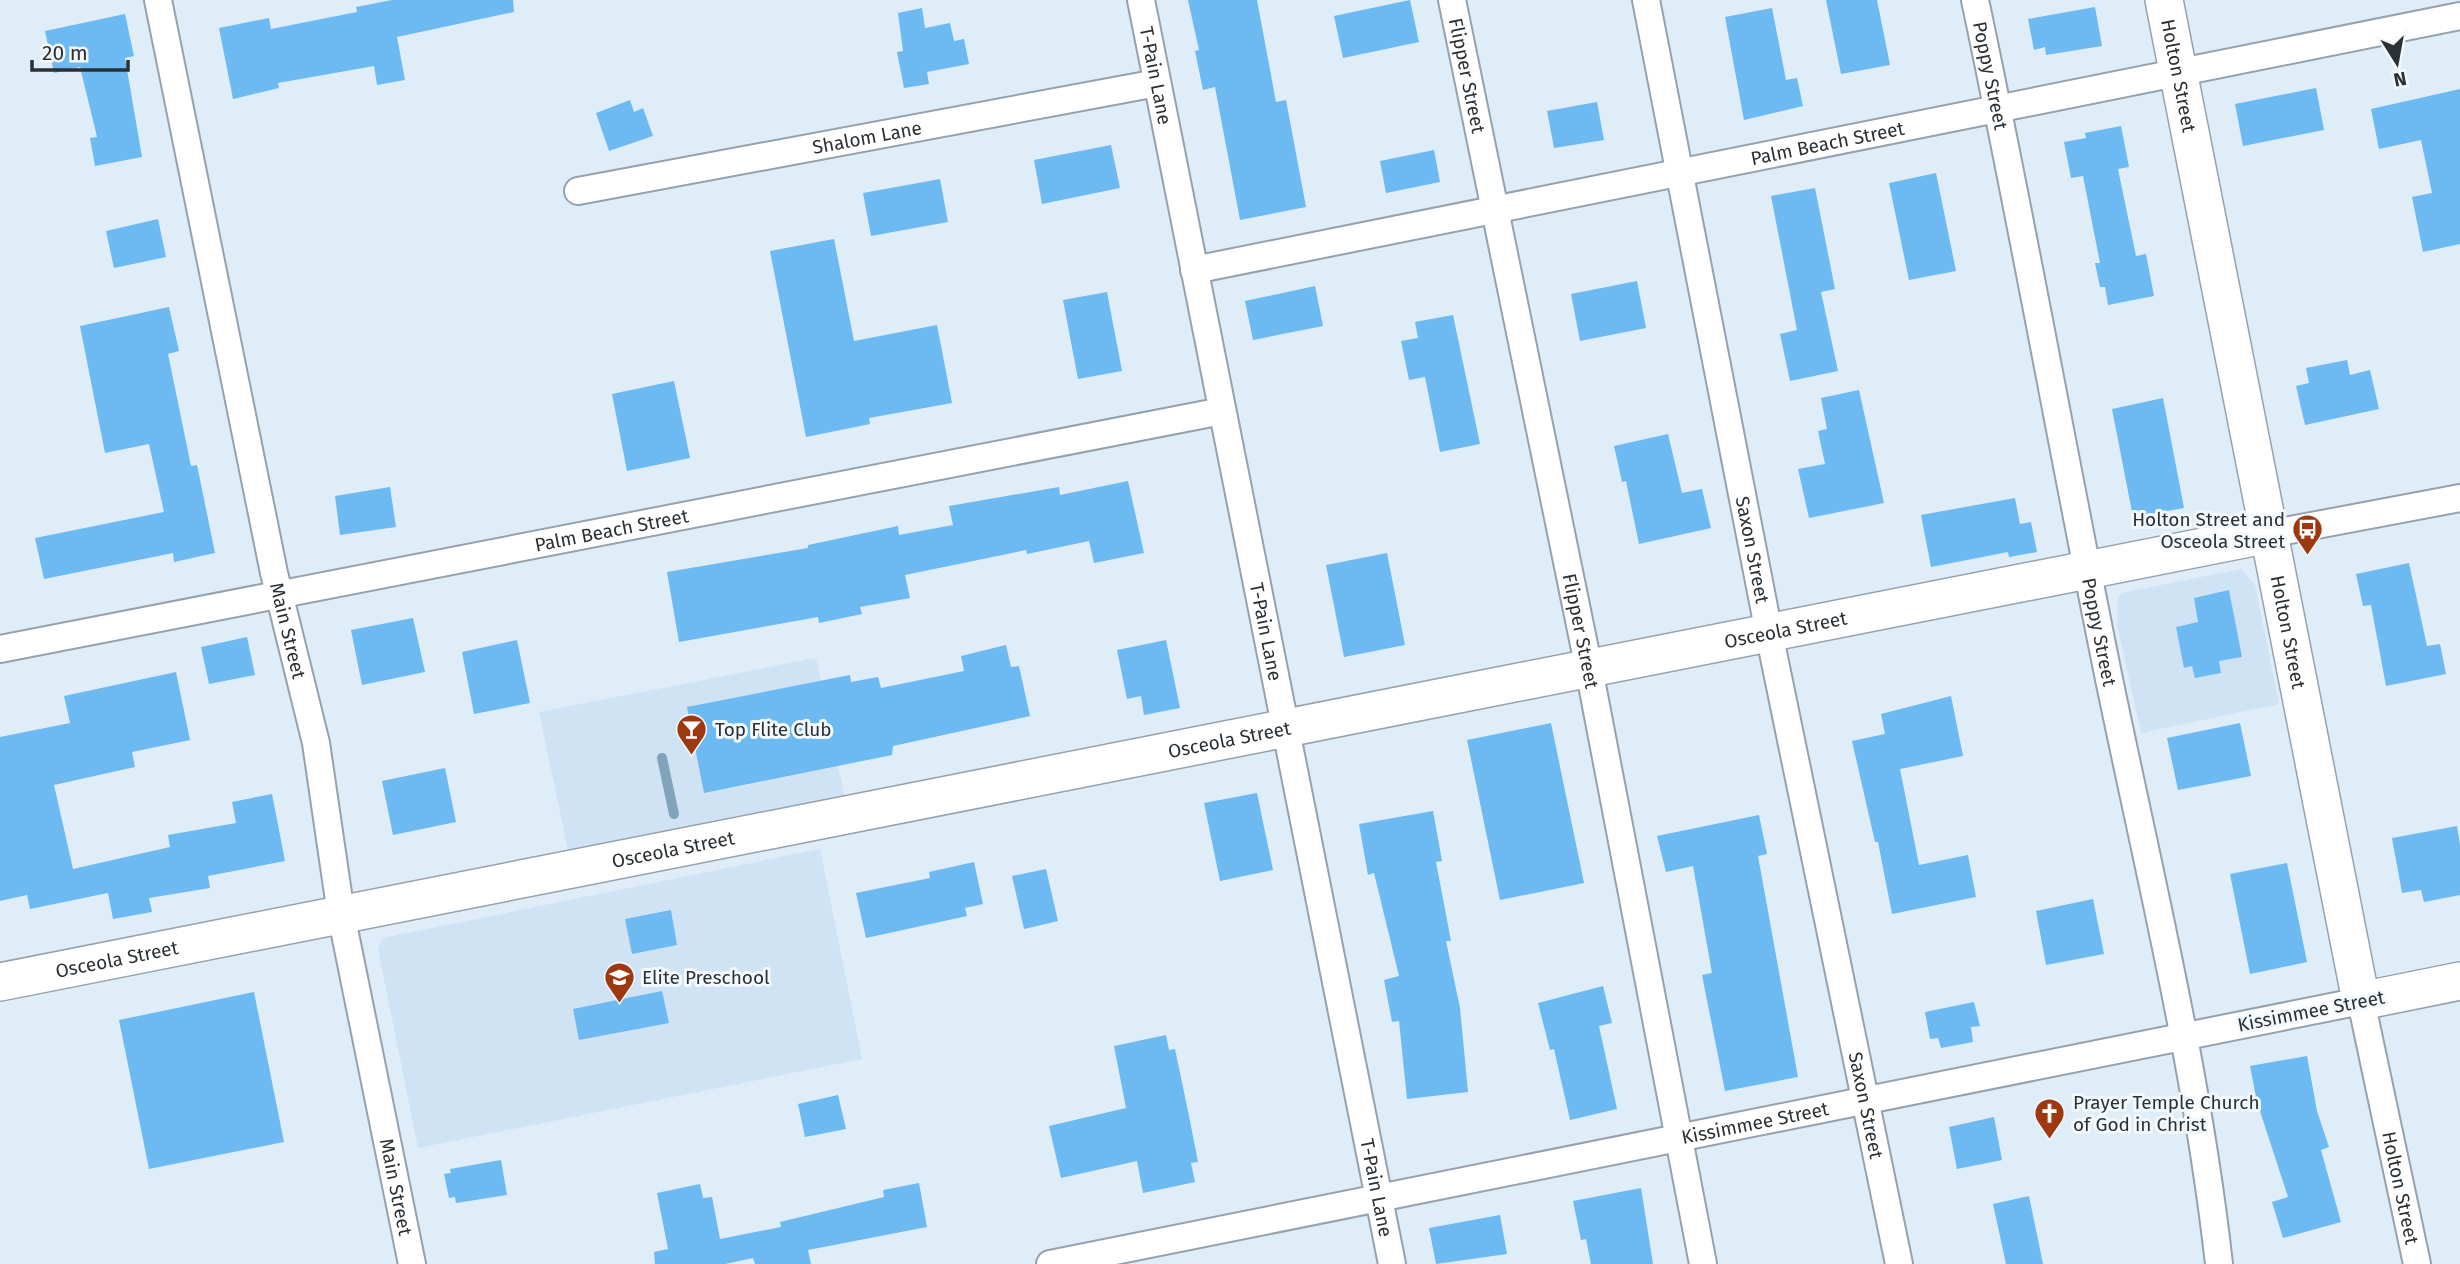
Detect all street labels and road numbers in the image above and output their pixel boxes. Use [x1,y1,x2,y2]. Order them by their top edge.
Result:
street label: Flipper Street [1444,16,1490,135]
street label: Holton Street [2156,17,2201,134]
street label: Poppy Street [1968,19,2013,132]
street label: T-Pain Lane [1135,24,1177,127]
street label: Shalom Lane [810,116,924,159]
street label: Palm Beach Street [1749,116,1906,170]
street label: Saxon Street [1731,494,1774,605]
street label: Palm Beach Street [533,504,690,556]
street label: Flipper Street [1558,571,1604,691]
street label: Holton Street [2266,573,2311,691]
street label: Poppy Street [2077,576,2122,688]
street label: Main Street [265,580,311,681]
street label: T-Pain Lane [1245,581,1287,683]
street label: Osceola Street [1722,606,1849,653]
street label: Osceola Street [1166,716,1293,763]
street label: Osceola Street [610,826,737,872]
street label: Osceola Street [53,936,180,982]
street label: Kissimmee Street [2236,985,2387,1037]
street label: Saxon Street [1844,1050,1889,1161]
street label: Kissimmee Street [1679,1097,1831,1149]
street label: Holton Street [2378,1129,2424,1246]
street label: Main Street [375,1136,417,1237]
street label: T-Pain Lane [1356,1137,1398,1239]

